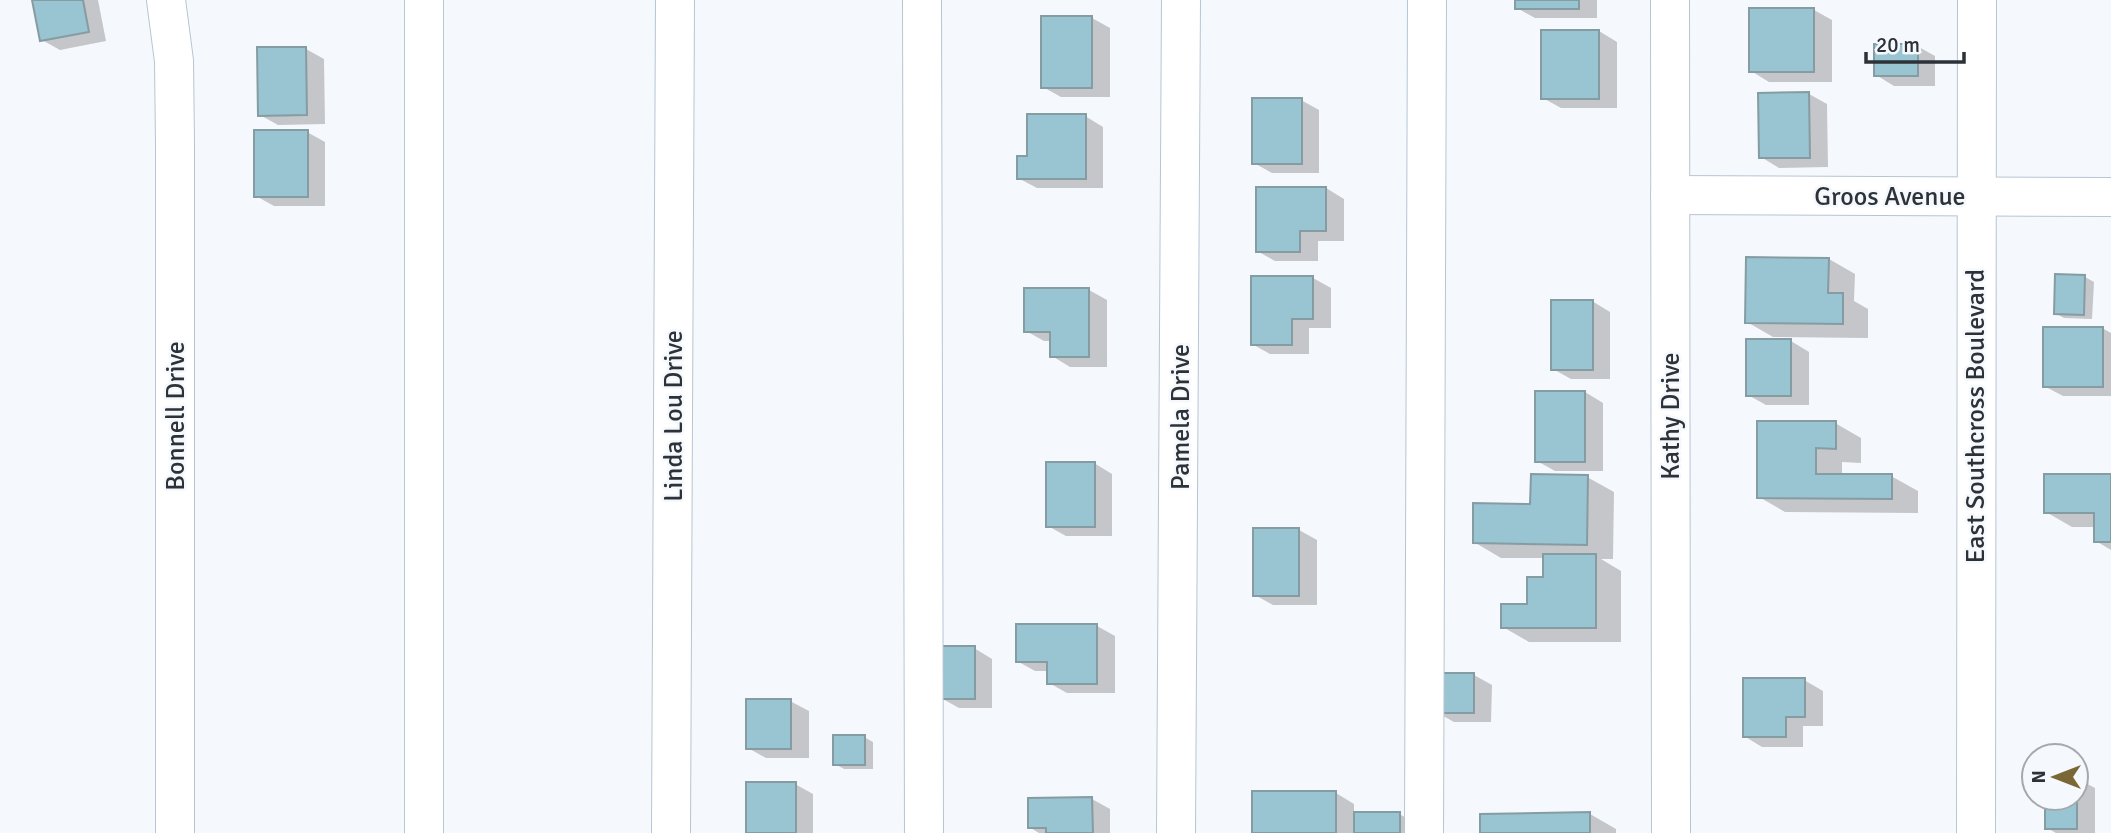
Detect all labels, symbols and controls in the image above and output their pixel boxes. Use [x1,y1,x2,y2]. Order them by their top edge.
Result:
scale bar [1866,21,1964,65]
text: 20 m [1876,32,1920,58]
street label: Groos Avenue [1814,181,1966,213]
street label: East Southcross Boulevard [1960,269,1992,563]
street label: Linda Lou Drive [658,330,690,502]
street label: Bonnell Drive [160,341,192,491]
street label: Pamela Drive [1165,344,1197,490]
street label: Kathy Drive [1655,352,1687,480]
north arrow [2020,742,2090,812]
text: N [2027,770,2051,784]

